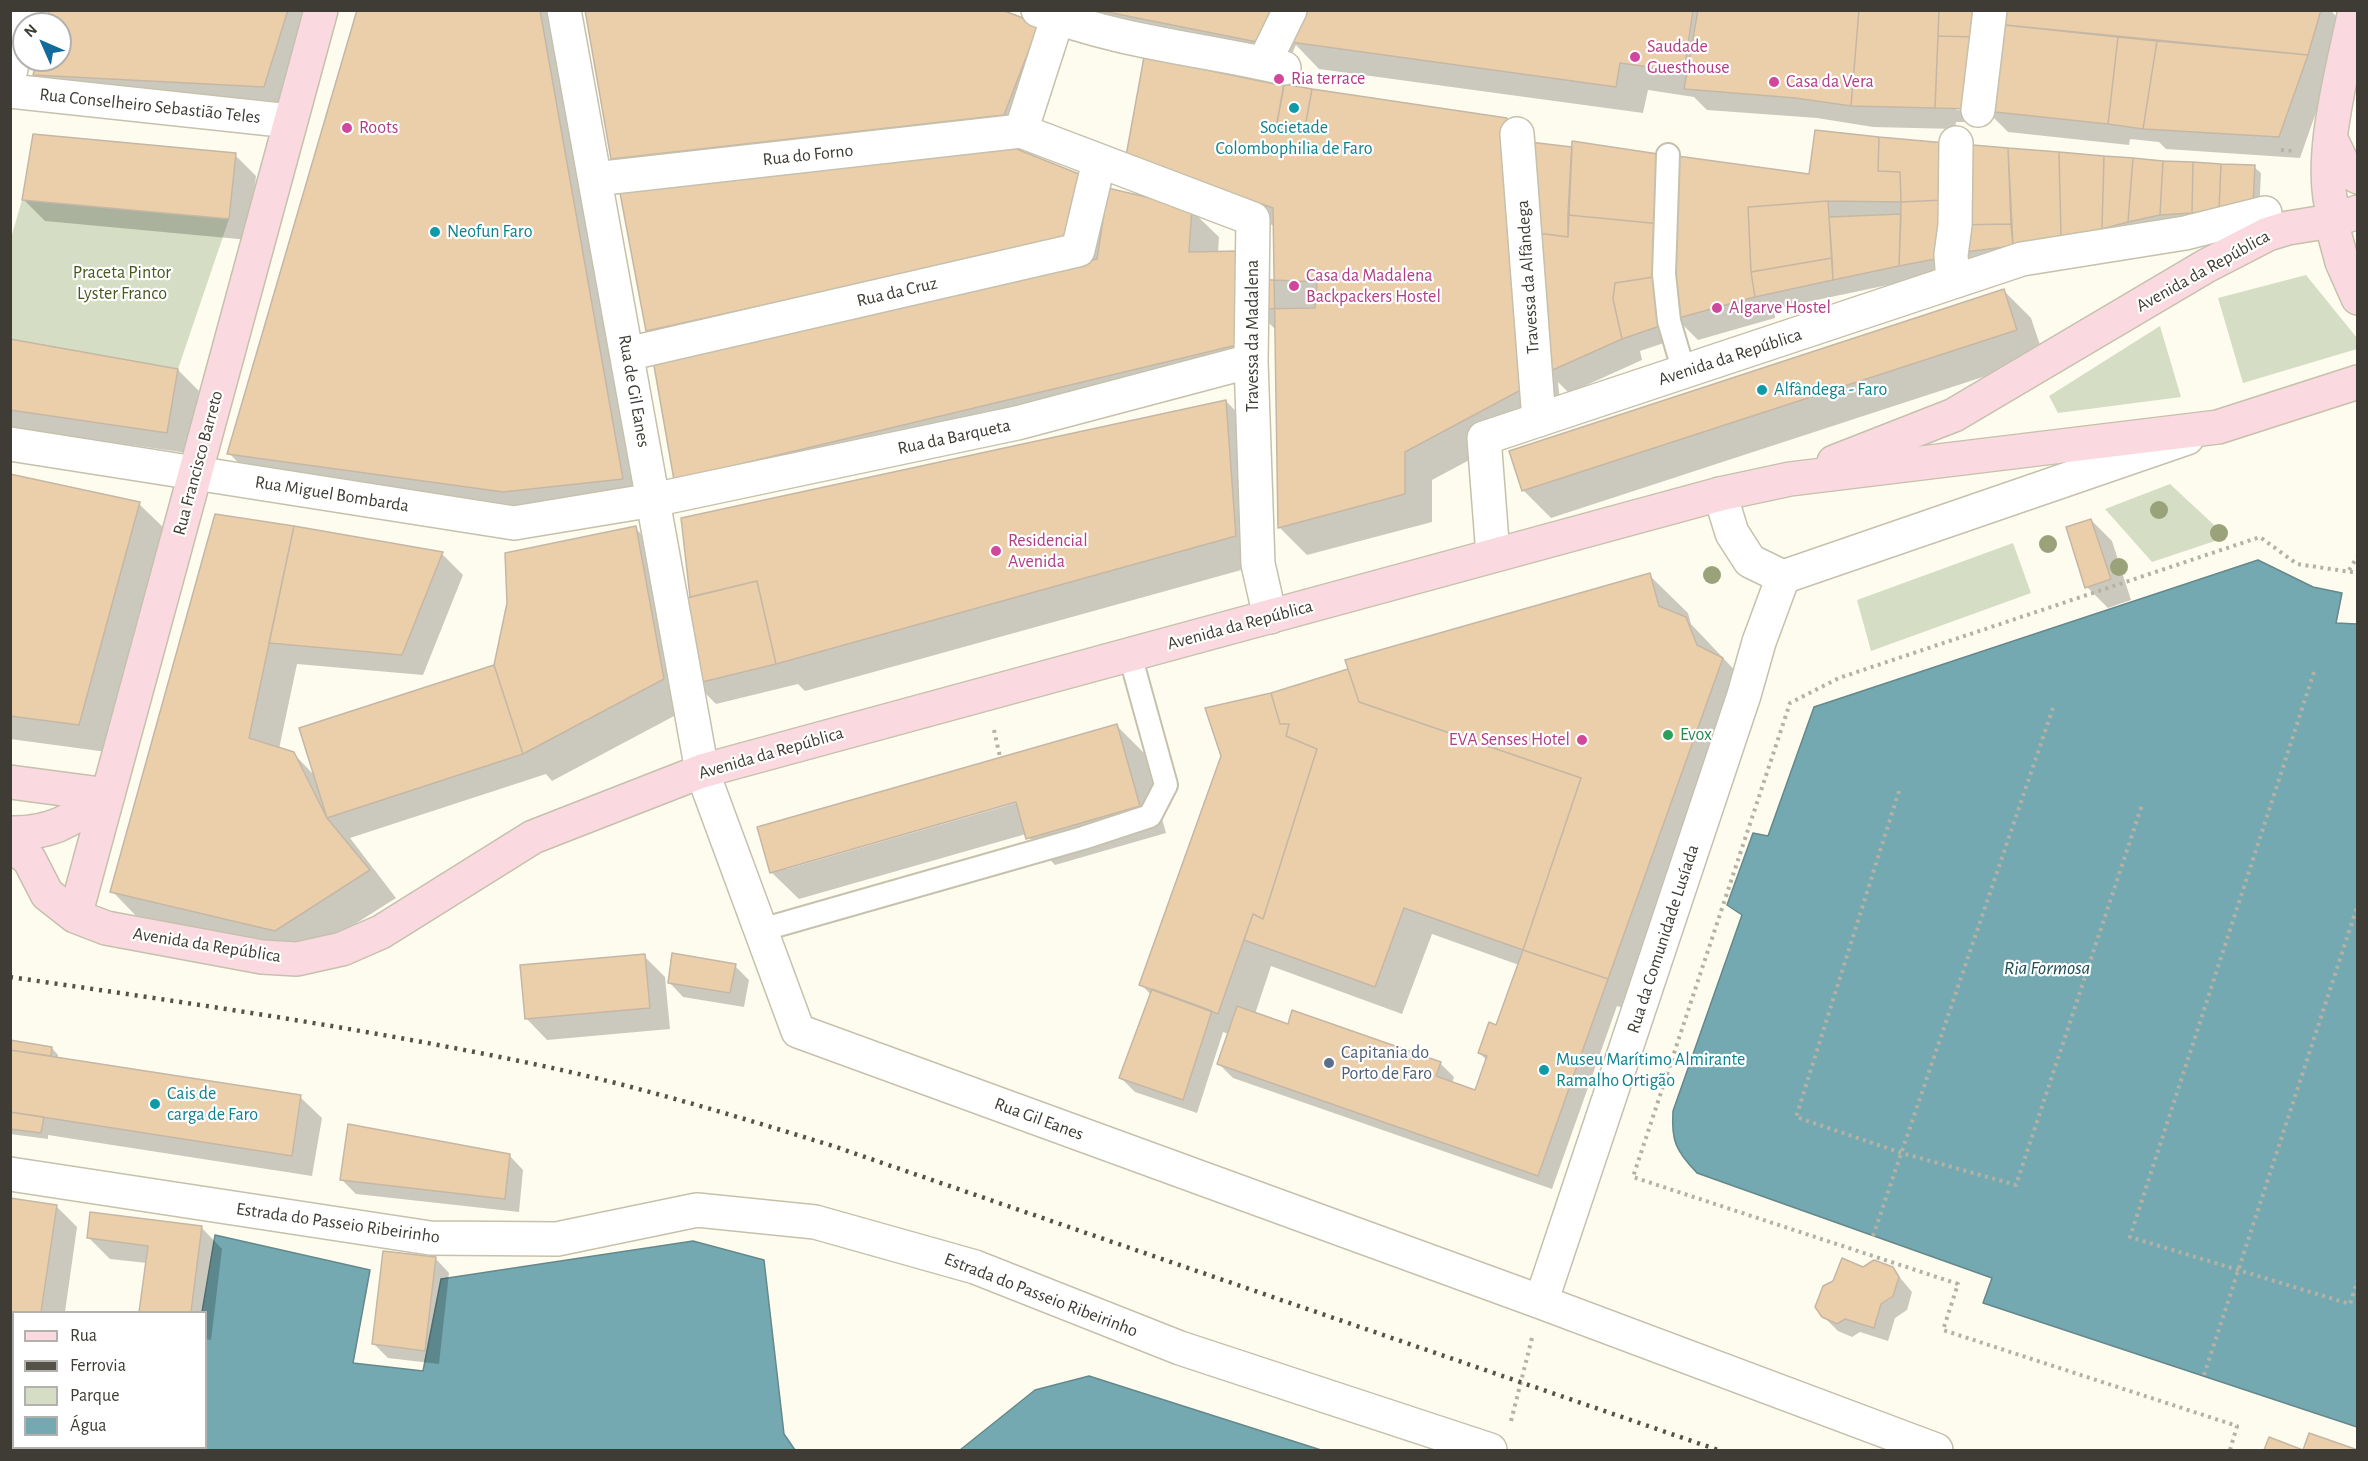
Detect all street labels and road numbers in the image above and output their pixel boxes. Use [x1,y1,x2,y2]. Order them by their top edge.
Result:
street label: Rua Conselheiro Sebastião Teles [38,84,262,128]
street label: Rua do Forno [762,140,854,170]
street label: Travessa da Alfândega [1512,199,1544,355]
street label: Avenida da República [2132,225,2274,317]
street label: Travessa da Madalena [1242,260,1264,412]
street label: Rua da Cruz [855,272,939,312]
street label: Avenida da República [1655,324,1805,390]
street label: Rua de Gil Eanes [613,333,655,449]
street label: Rua Francisco Barreto [168,388,228,538]
street label: Rua da Barqueta [896,414,1012,460]
street label: Rua Miguel Bombarda [253,471,411,517]
street label: Avenida da República [1165,595,1315,655]
street label: Avenida da República [696,722,846,784]
street label: Rua da Comunidade Lusíada [1622,842,1704,1036]
street label: Avenida da República [131,923,283,967]
street label: Rua Gil Eanes [991,1093,1087,1145]
street label: Estrada do Passeio Ribeirinho [235,1198,441,1248]
street label: Estrada do Passeio Ribeirinho [941,1248,1141,1342]

